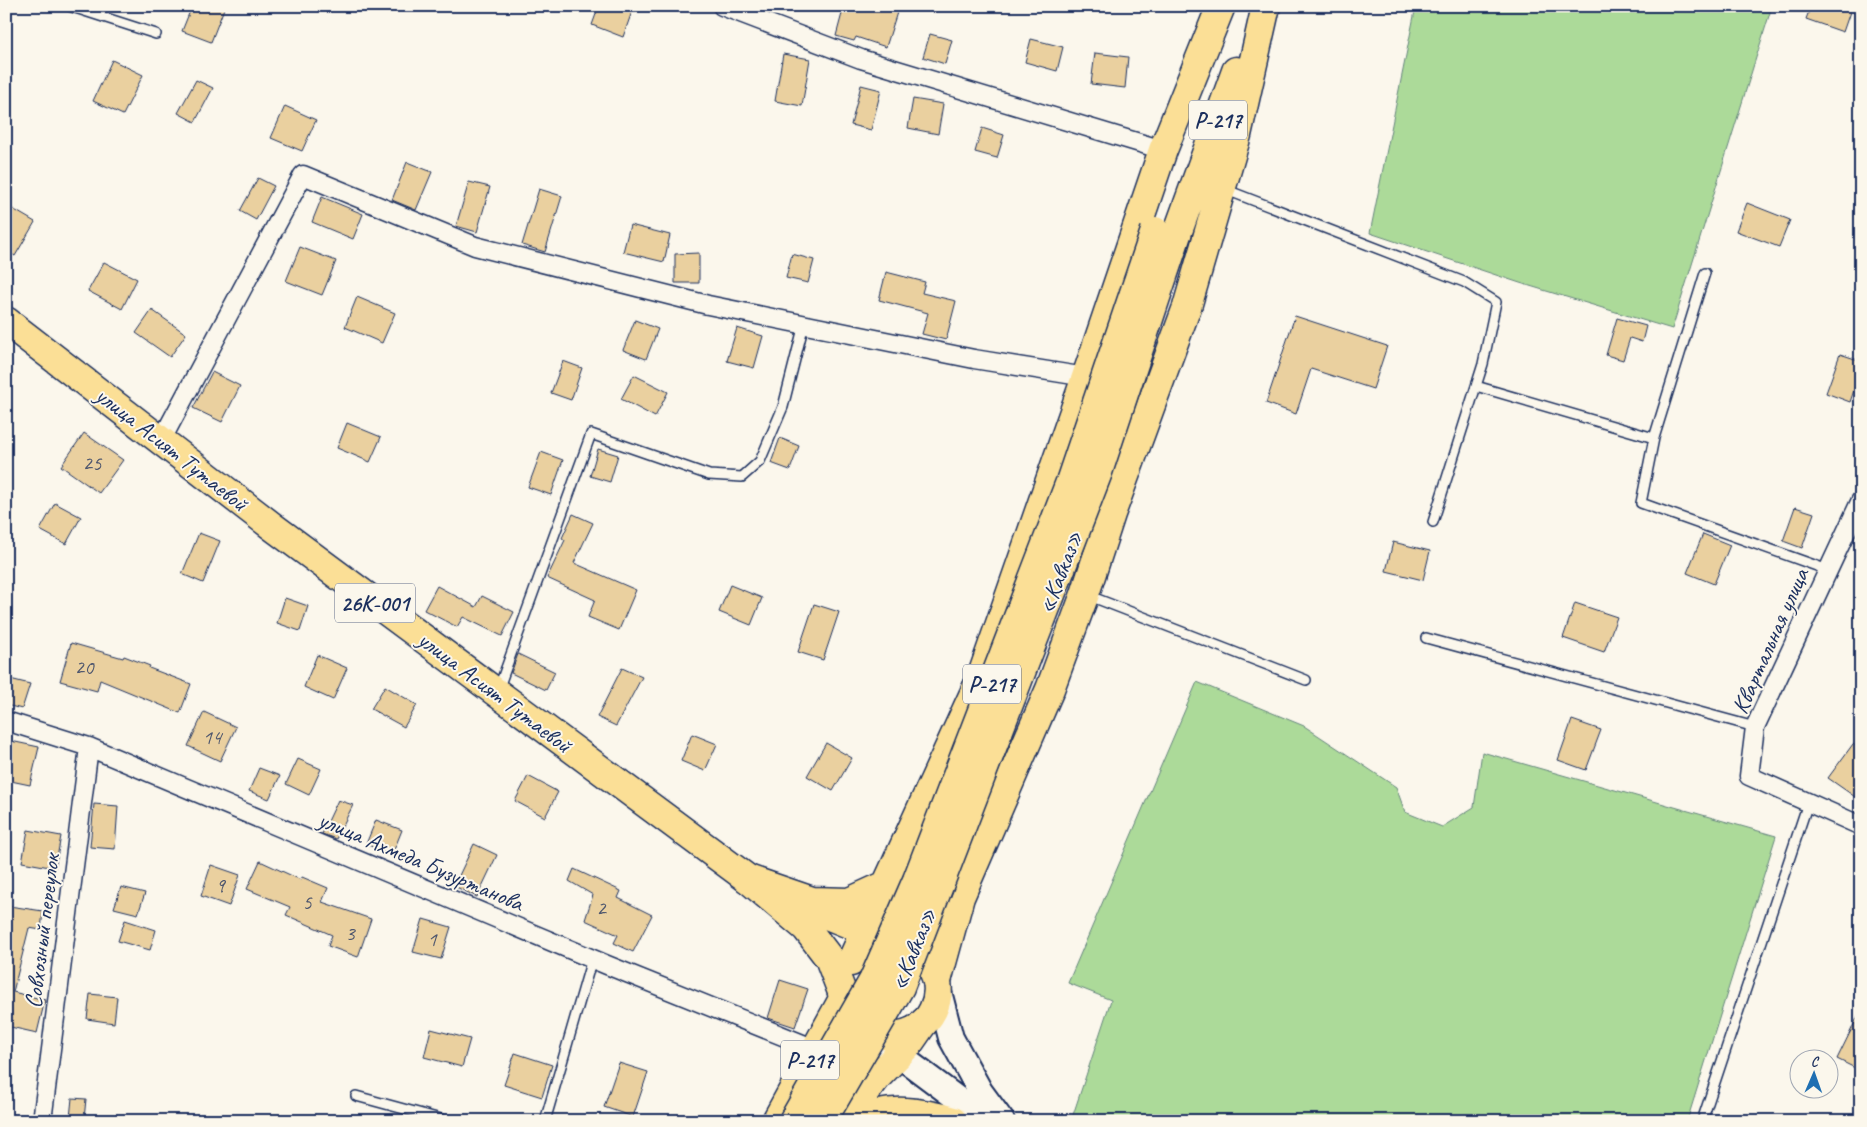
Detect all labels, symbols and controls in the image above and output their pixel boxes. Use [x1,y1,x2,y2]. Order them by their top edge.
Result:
road number: Р-217 [1189,100,1247,140]
street label: улица Асият Тутаевой [88,379,256,519]
house number: 25 [83,450,103,476]
street label: «Кавказ» [1031,526,1089,618]
street label: Квартальная улица [1725,562,1816,718]
road number: 26К-001 [335,584,415,622]
street label: улица Асият Тутаевой [410,623,580,761]
house number: 20 [75,654,95,680]
road number: Р-217 [963,664,1021,704]
house number: 14 [203,724,224,750]
street label: улица Ахмеда Бузуртанова [312,803,529,918]
street label: Совхозный переулок [18,850,67,1010]
house number: 9 [215,872,226,898]
house number: 5 [302,889,313,915]
house number: 2 [596,895,607,921]
street label: «Кавказ» [883,903,943,995]
house number: 3 [345,920,356,946]
house number: 1 [427,926,438,952]
road number: Р-217 [781,1040,839,1080]
north arrow [1790,1050,1840,1100]
text: С [1811,1053,1820,1070]

